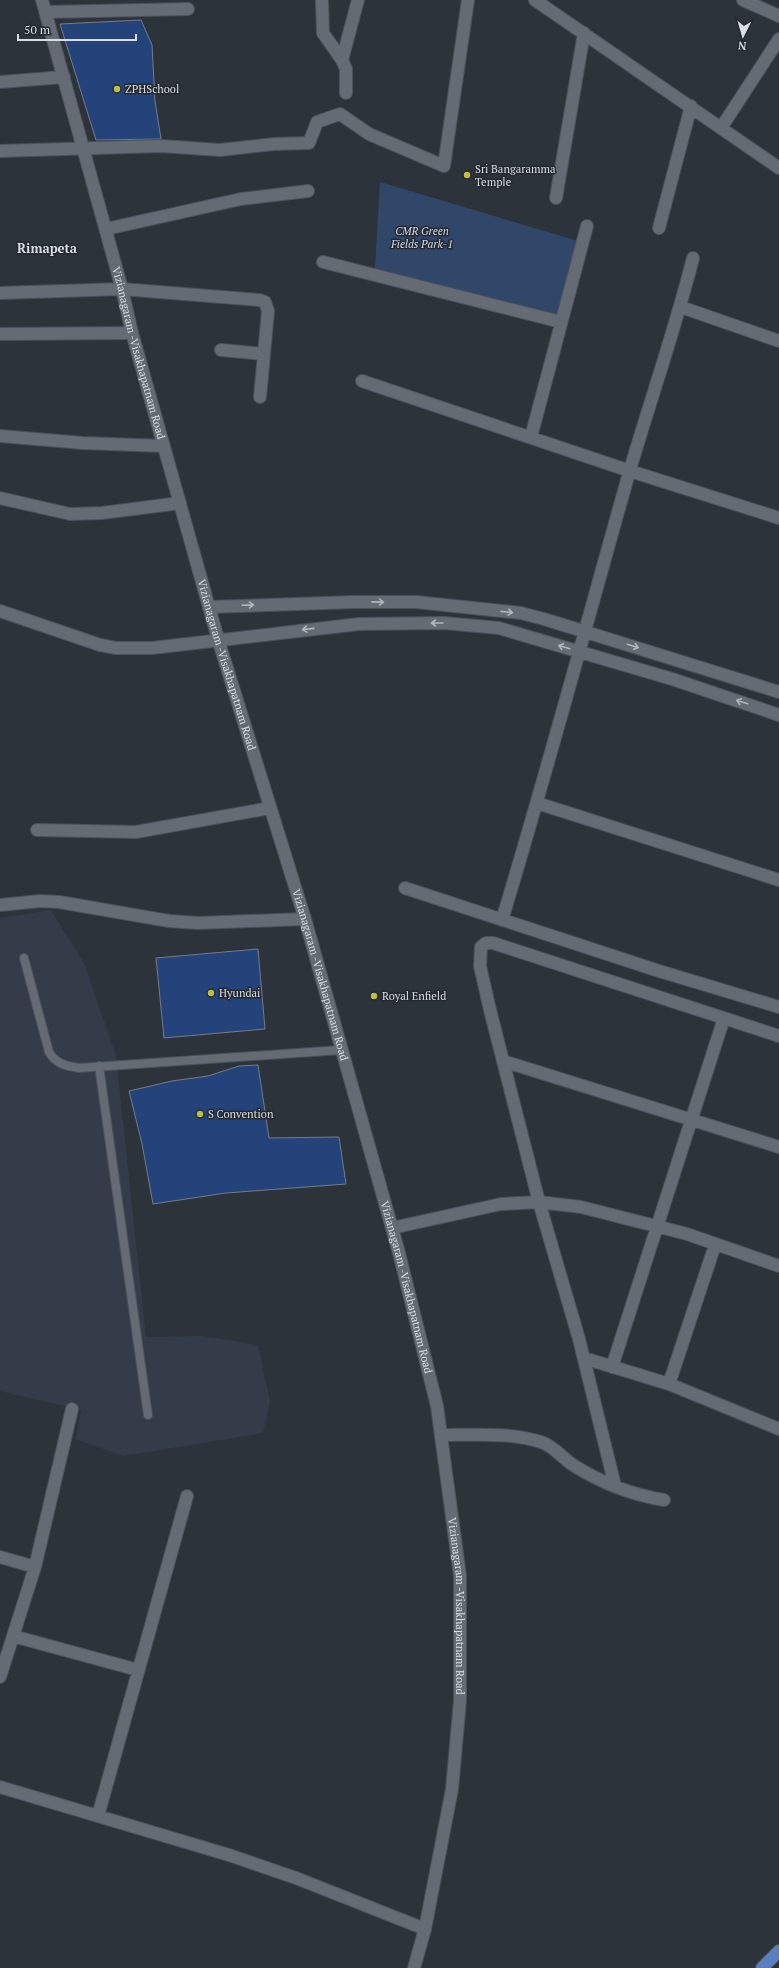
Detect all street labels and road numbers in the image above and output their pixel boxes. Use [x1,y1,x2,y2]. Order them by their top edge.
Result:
street label: Vizianagaram -Visakhapatnam Road [109,265,168,441]
street label: Vizianagaram -Visakhapatnam Road [195,578,259,752]
street label: Vizianagaram -Visakhapatnam Road [289,887,352,1062]
street label: Vizianagaram -Visakhapatnam Road [378,1199,436,1375]
street label: Vizianagaram -Visakhapatnam Road [445,1516,467,1695]

